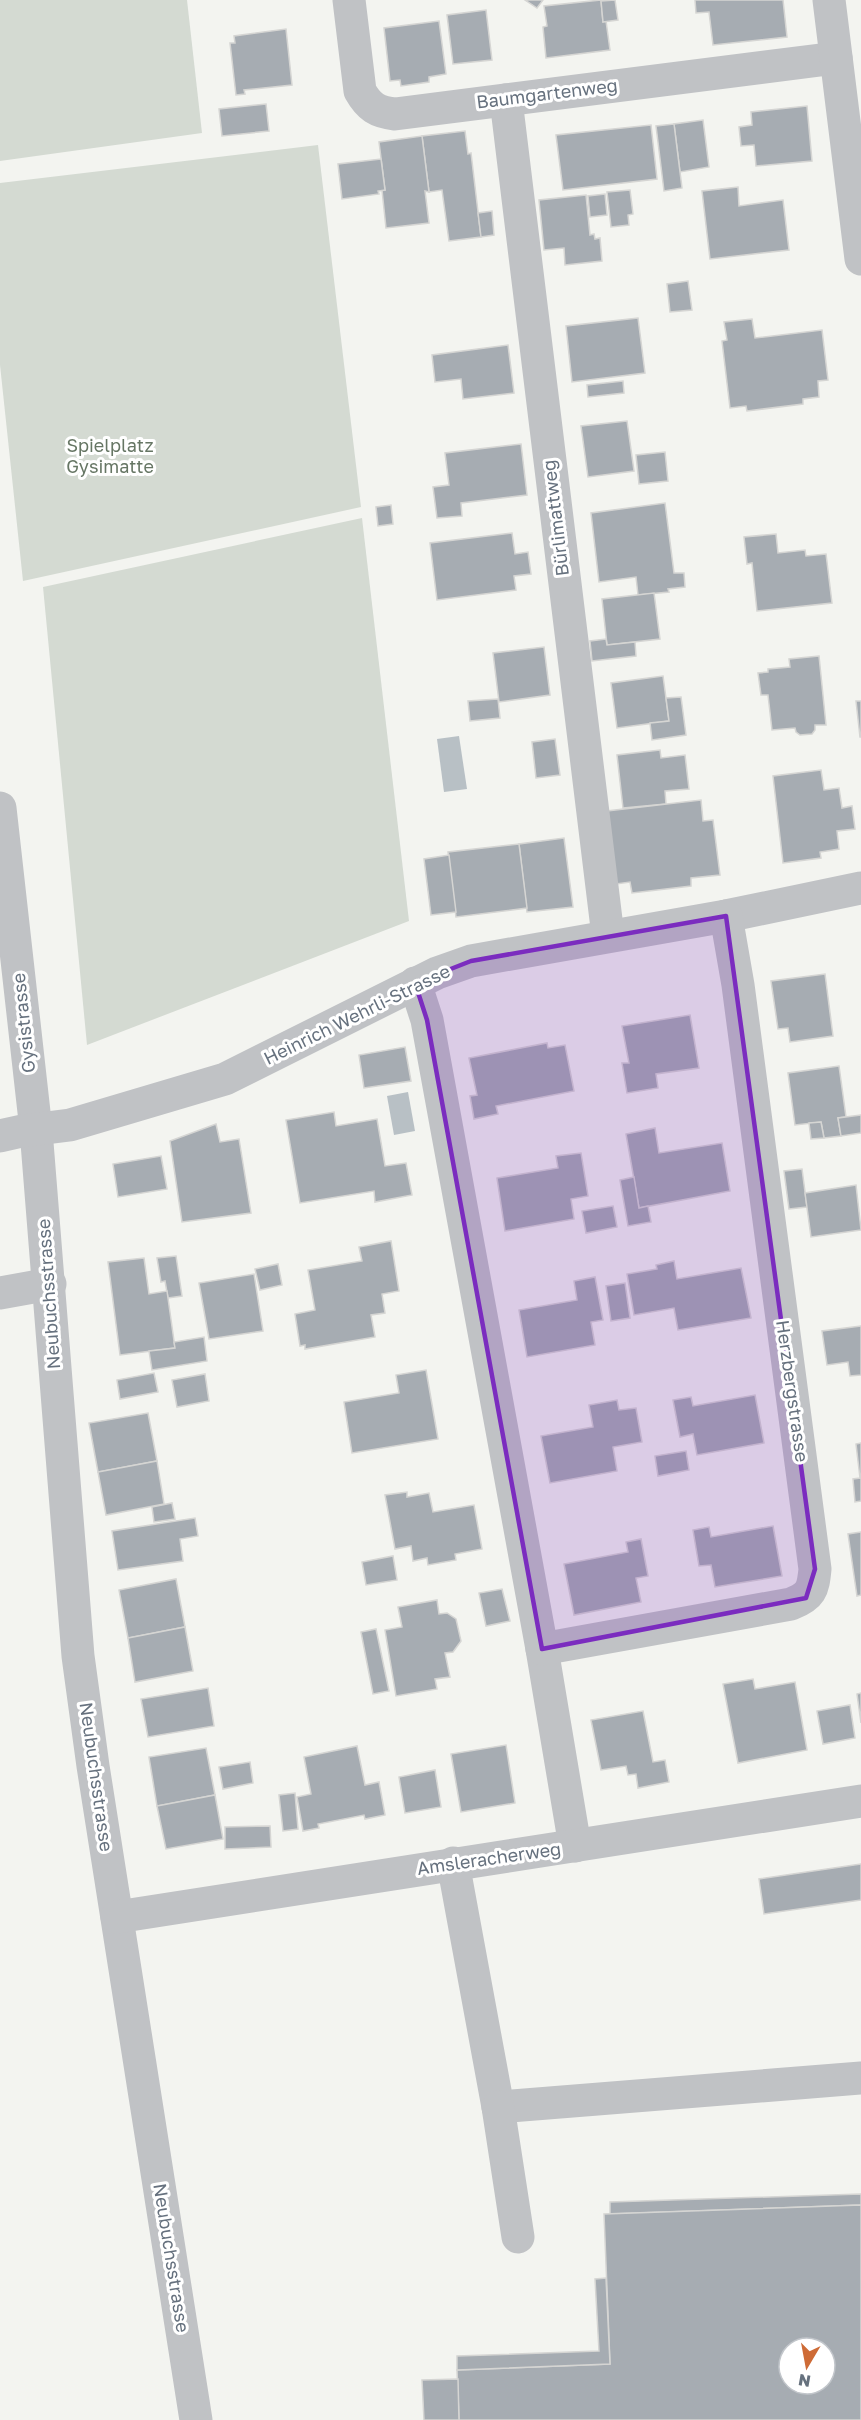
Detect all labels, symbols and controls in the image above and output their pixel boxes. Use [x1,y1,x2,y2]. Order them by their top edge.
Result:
street label: Baumgartenweg [475,73,619,113]
park label: Spielplatz Gysimatte [66,434,154,477]
street label: Bürlimattweg [537,459,573,577]
street label: Heinrich Wehrli-Strasse [260,959,453,1069]
street label: Gysistrasse [7,972,39,1074]
street label: Neubuchsstrasse [32,1218,64,1370]
street label: Herzbergstrasse [772,1318,814,1463]
street label: Neubuchsstrasse [76,1701,118,1853]
street label: Amsleracherweg [415,1837,562,1879]
street label: Neubuchsstrasse [149,2182,195,2334]
north arrow [777,2336,837,2396]
text: N [797,2370,812,2392]

